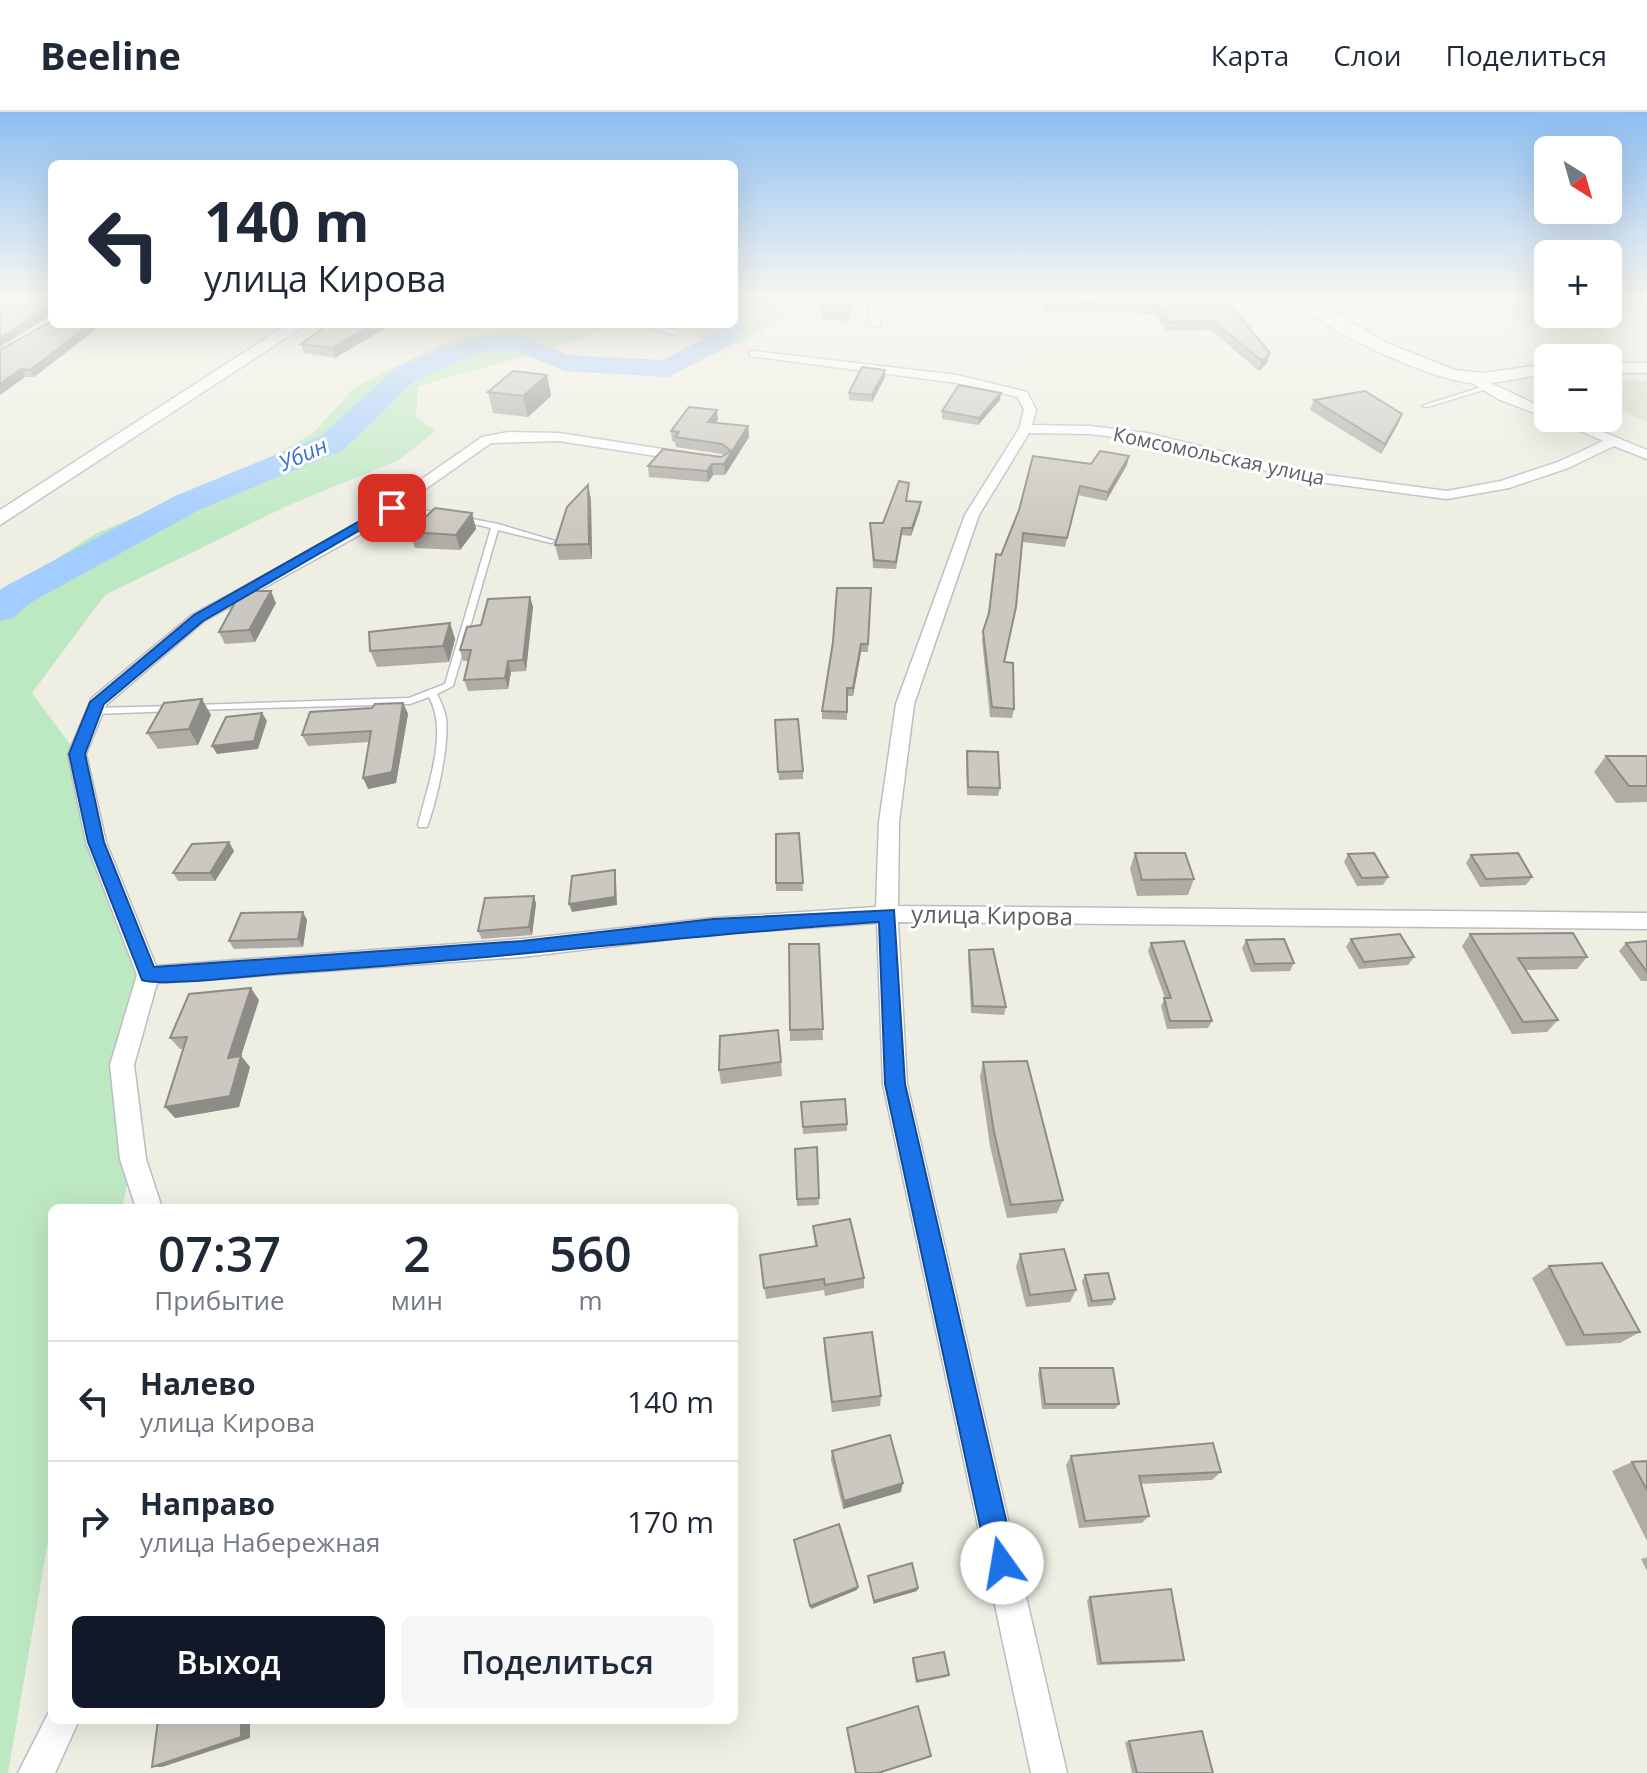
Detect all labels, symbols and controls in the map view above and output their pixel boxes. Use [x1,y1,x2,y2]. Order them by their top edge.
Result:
text: Beeline [40,29,181,81]
text: Карта [1211,36,1289,74]
text: Слои [1333,36,1402,74]
text: Поделиться [1446,36,1607,74]
north arrow [1534,136,1622,224]
map controls [1534,136,1622,432]
text: 140 m [204,182,370,258]
icon: left [72,192,176,296]
button: + [1534,240,1622,328]
text: улица Кирова [204,254,447,303]
button: − [1534,344,1622,432]
street label: Комсомольская улица [1111,420,1327,491]
water label: Убин [273,429,332,477]
pin [358,474,426,542]
icon: arrive [370,486,414,530]
street label: улица Кирова [911,897,1073,932]
text: 07:37 [158,1221,281,1286]
text: 2 [403,1221,431,1286]
text: 560 [549,1221,632,1286]
text: Прибытие [154,1282,285,1318]
text: мин [391,1282,443,1318]
text: m [578,1282,602,1318]
text: Налево [140,1363,256,1404]
icon: left [72,1379,116,1423]
text: 140 m [627,1381,714,1422]
text: улица Кирова [140,1404,315,1440]
text: Направо [140,1483,275,1524]
icon: right [72,1499,116,1543]
text: 170 m [627,1501,714,1542]
position arrow [960,1521,1044,1605]
text: улица Набережная [140,1524,381,1560]
button: Выход [72,1616,385,1708]
button: Поделиться [401,1616,714,1708]

